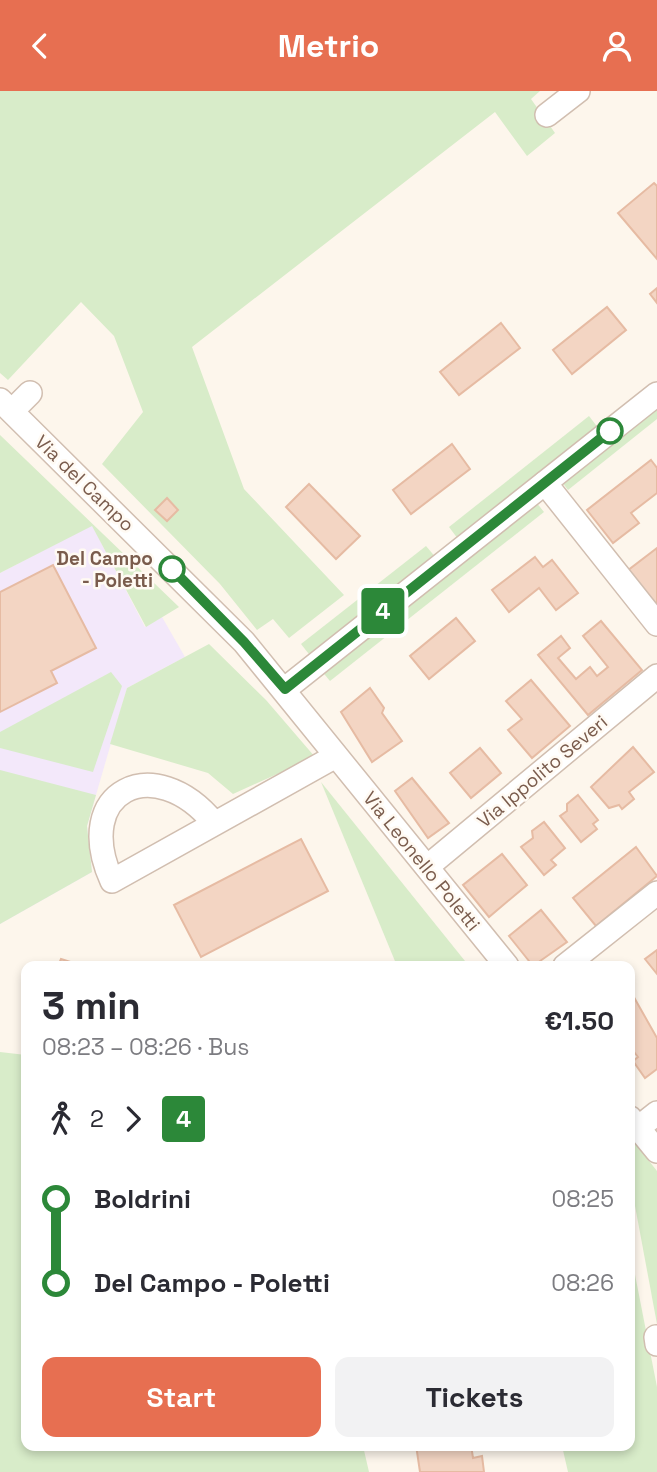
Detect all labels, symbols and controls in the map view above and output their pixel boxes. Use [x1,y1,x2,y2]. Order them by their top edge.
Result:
text: Metrio [278,26,379,66]
icon: back [21,27,59,65]
icon: person [598,27,636,65]
unlabelled marker [597,418,623,444]
street label: Via del Campo [30,430,140,537]
place label: Del Campo - Poletti [56,546,153,593]
marker: Del Campo - Poletti [159,556,185,582]
line badge: 4 [360,588,406,634]
text: 4 [375,595,391,626]
street label: Via Ippolito Severi [472,709,613,833]
street label: Via Leonello Poletti [358,786,486,936]
text: 3 min [42,982,141,1030]
text: €1.50 [544,1004,614,1038]
text: 08:23 – 08:26 · Bus [42,1032,249,1062]
icon: walk [42,1100,80,1138]
icon: forward [114,1100,152,1138]
text: 4 [176,1103,191,1134]
text: 2 [90,1104,104,1134]
text: Boldrini [94,1182,191,1216]
text: 08:25 [551,1184,614,1214]
text: Del Campo - Poletti [94,1266,330,1300]
text: 08:26 [551,1268,614,1298]
button: Start [42,1357,321,1437]
button: Tickets [335,1357,614,1437]

